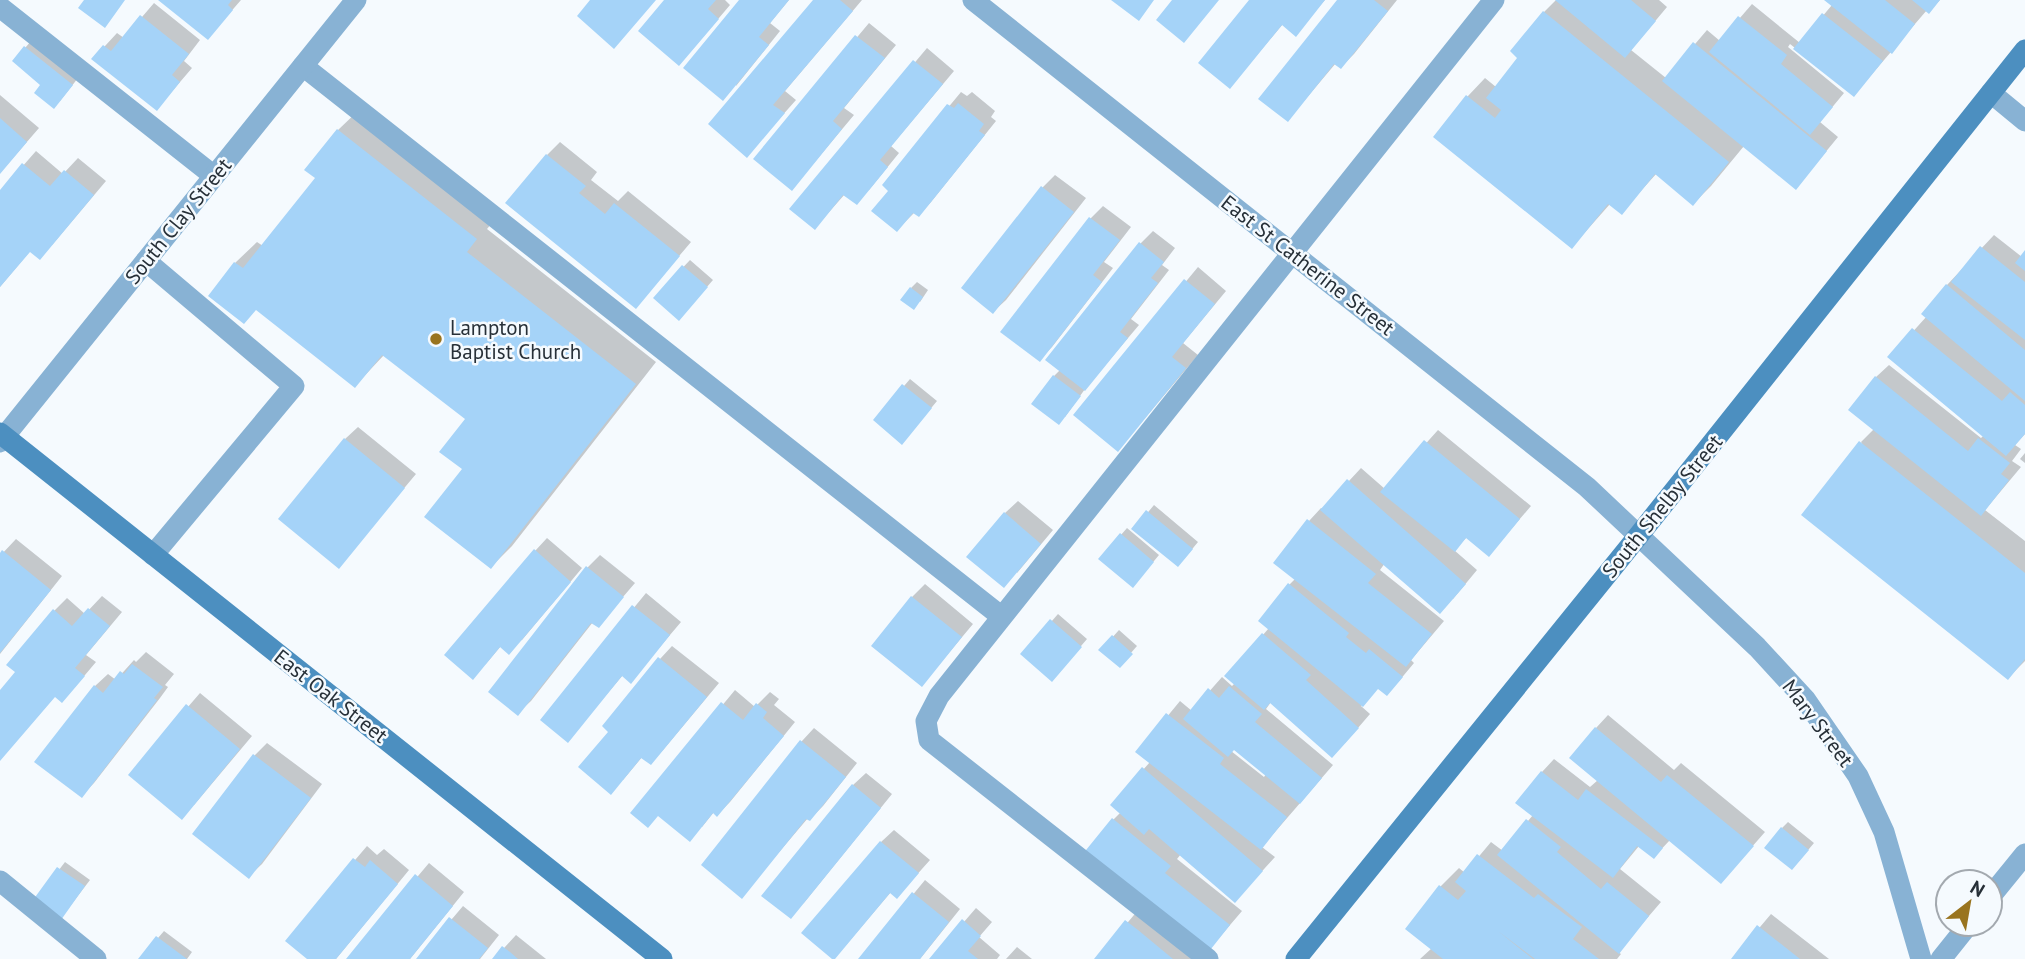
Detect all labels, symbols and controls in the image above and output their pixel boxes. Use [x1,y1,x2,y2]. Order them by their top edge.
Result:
street label: South Clay Street [119,152,237,290]
street label: East St Catherine Street [1216,189,1400,341]
place label: Lampton Baptist Church [450,314,581,365]
marker: Lampton Baptist Church [428,331,444,347]
street label: South Shelby Street [1596,429,1728,583]
street label: East Oak Street [269,643,393,749]
street label: Mary Street [1776,674,1860,772]
north arrow [1934,868,2004,938]
text: N [1966,875,1989,902]

